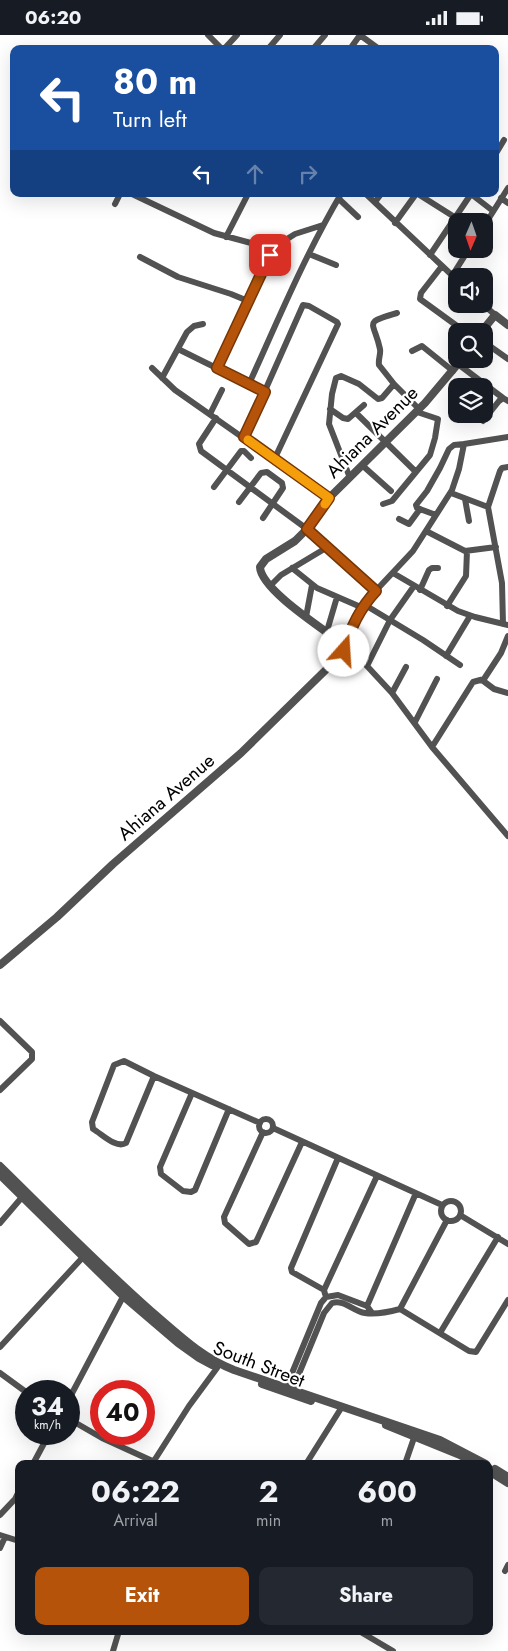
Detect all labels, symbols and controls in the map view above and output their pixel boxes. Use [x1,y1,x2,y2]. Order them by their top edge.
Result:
text: 06:20 [25,4,81,31]
text: 80 m [113,57,197,107]
icon: left [30,65,95,130]
text: Turn left [113,103,187,135]
icon: left [188,160,216,188]
icon: ahead [241,160,269,188]
icon: right [294,160,322,188]
north arrow [448,213,492,257]
map controls [448,213,493,423]
pin [249,234,291,276]
icon: arrive [256,241,284,269]
button: sound [448,268,493,313]
button: search [448,323,493,368]
button: layers [448,378,493,423]
street label: Ahiana Avenue [320,380,424,484]
position arrow [317,624,369,676]
street label: Ahiana Avenue [112,747,221,847]
street label: South Street [209,1334,309,1394]
speed limit sign: 40 [90,1380,155,1445]
text: 34 [31,1388,64,1424]
text: km/h [34,1416,61,1434]
text: 06:22 [91,1470,180,1513]
text: 2 [259,1470,278,1513]
text: 600 [357,1470,417,1513]
text: Arrival [113,1509,158,1532]
text: min [256,1509,281,1532]
text: m [381,1509,393,1532]
button: Exit [35,1567,249,1625]
button: Share [259,1567,473,1625]

